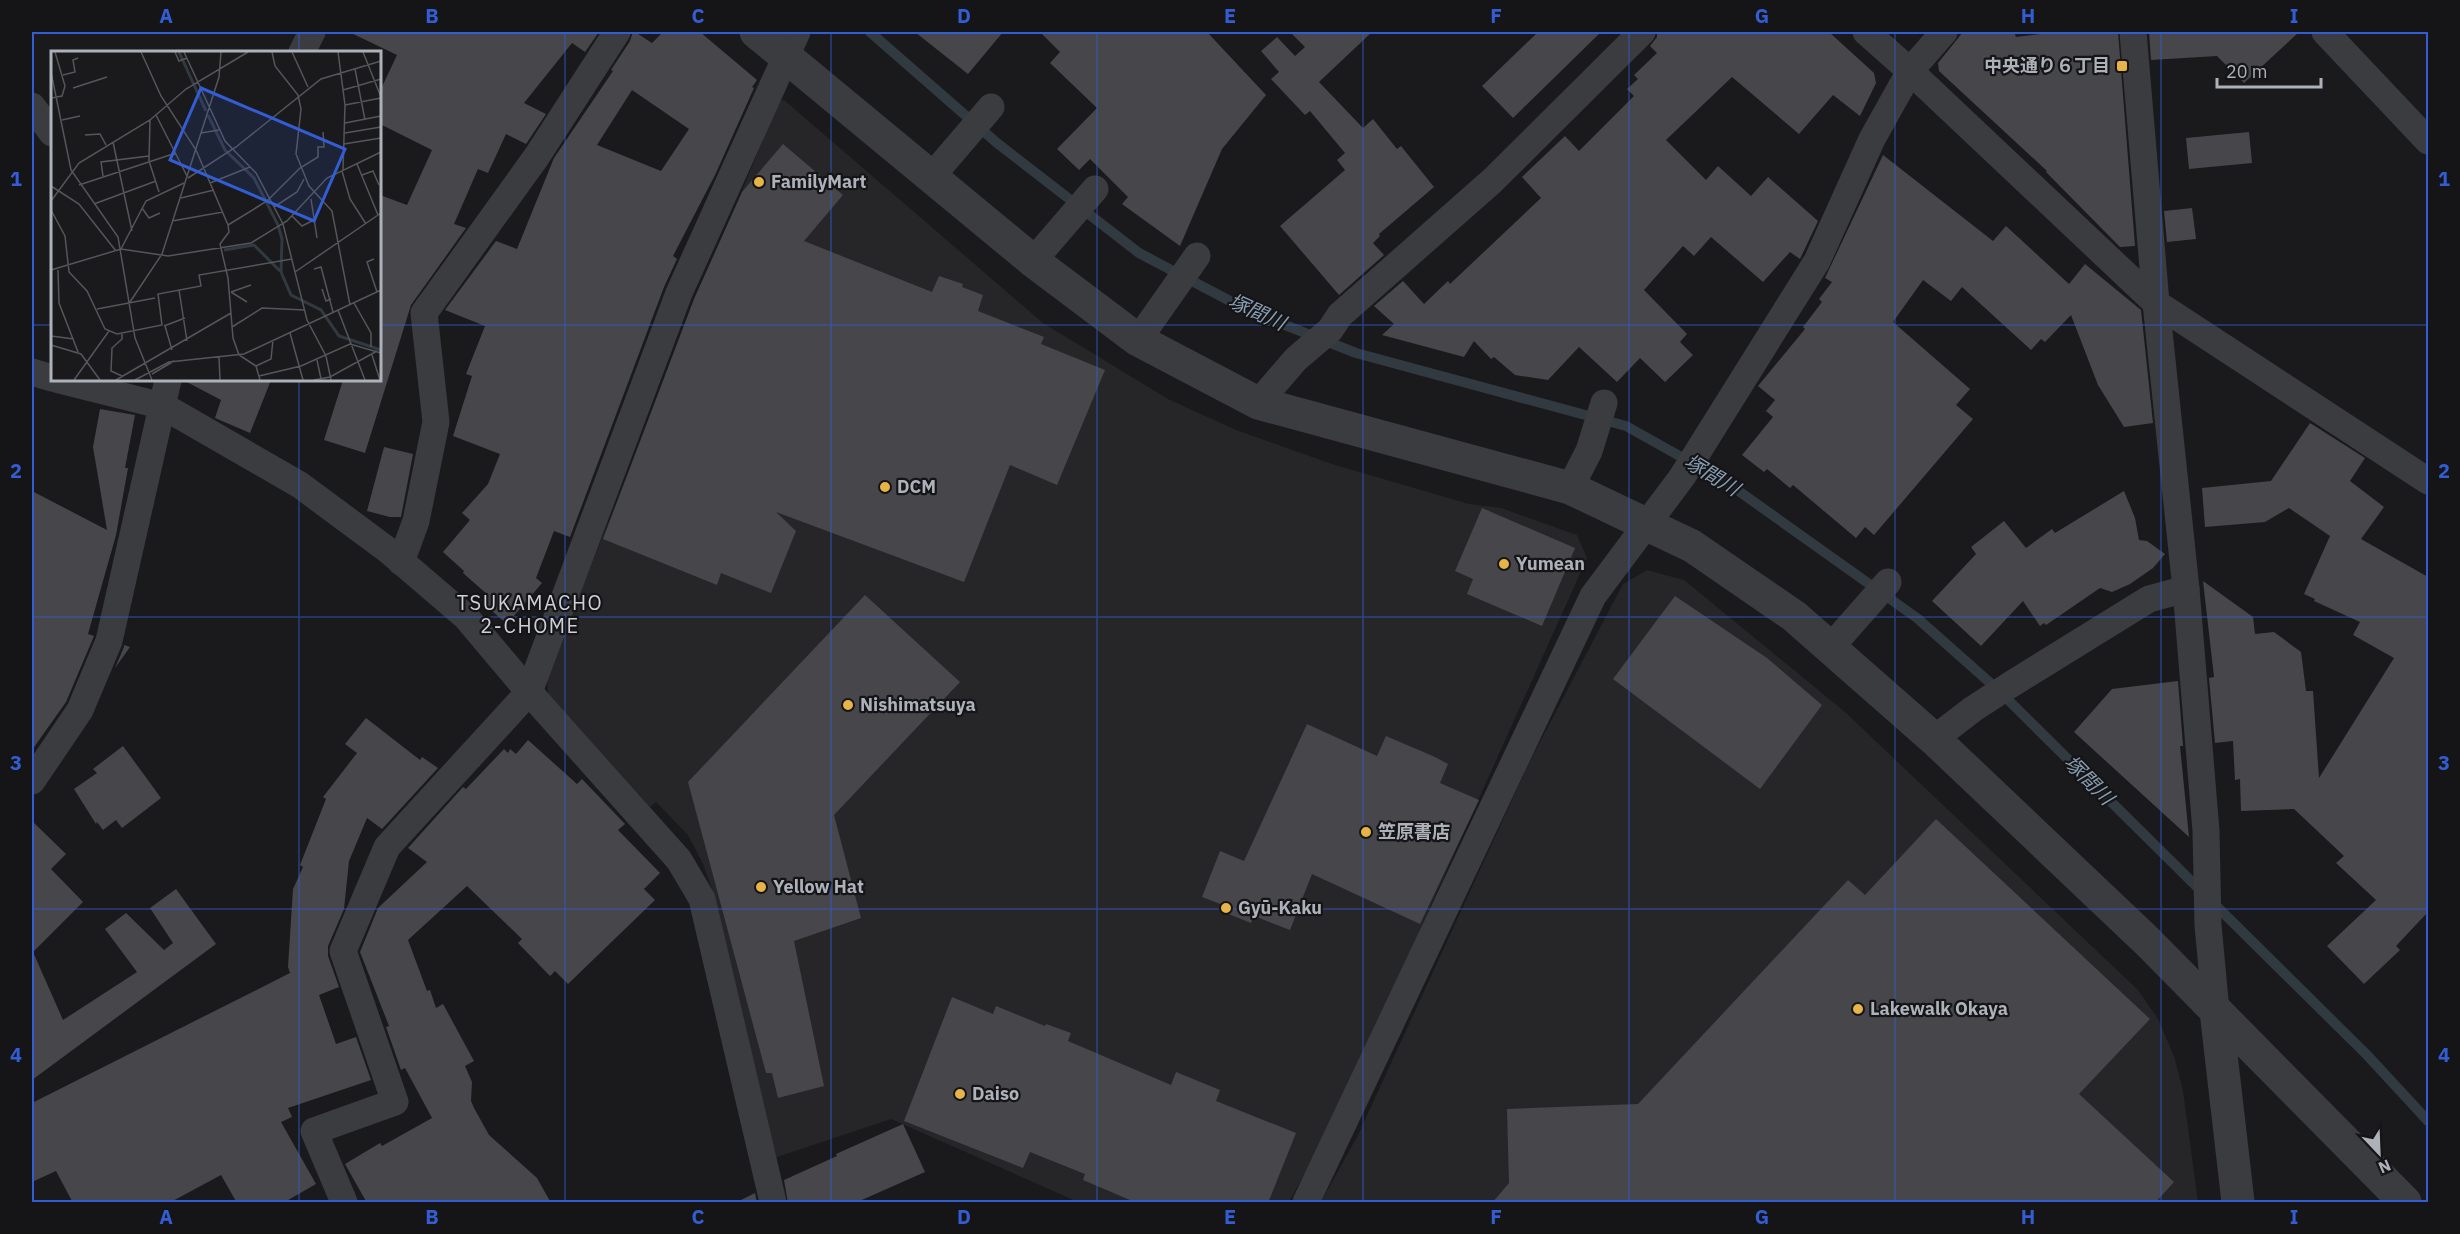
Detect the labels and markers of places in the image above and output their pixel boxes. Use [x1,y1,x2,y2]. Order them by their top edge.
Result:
place label: 中央通り６丁目 [1984,54,2110,77]
marker: 中央通り６丁目 [2115,59,2129,73]
place label: FamilyMart [771,170,867,193]
marker: FamilyMart [752,175,766,189]
place label: DCM [897,475,936,498]
marker: DCM [878,480,892,494]
place label: Yumean [1516,552,1585,575]
marker: Yumean [1497,557,1511,571]
place label: Nishimatsuya [860,693,976,716]
marker: Nishimatsuya [841,698,855,712]
place label: 笠原書店 [1378,820,1450,843]
marker: 笠原書店 [1359,825,1373,839]
place label: Yellow Hat [773,875,864,898]
marker: Yellow Hat [754,880,768,894]
place label: Gyū-Kaku [1238,896,1322,919]
marker: Gyū-Kaku [1219,901,1233,915]
place label: Lakewalk Okaya [1870,997,2008,1020]
marker: Lakewalk Okaya [1851,1002,1865,1016]
place label: Daiso [972,1082,1019,1105]
marker: Daiso [953,1087,967,1101]

